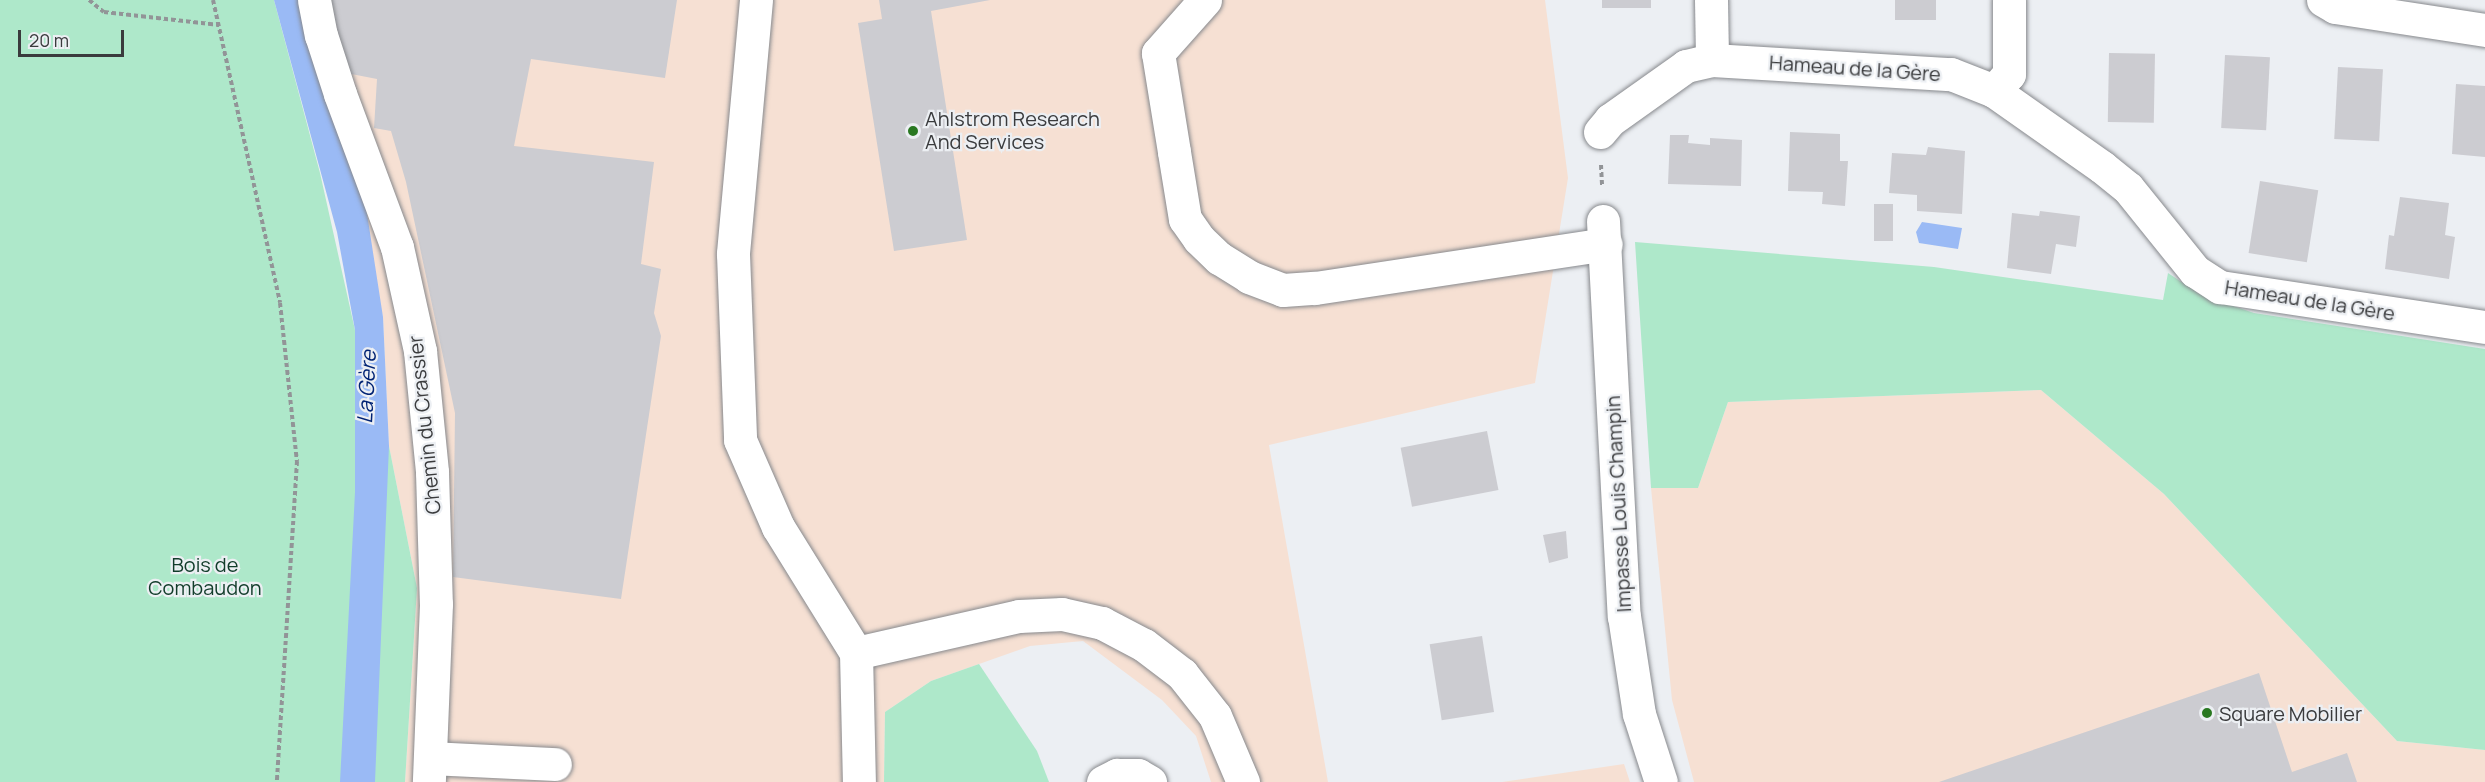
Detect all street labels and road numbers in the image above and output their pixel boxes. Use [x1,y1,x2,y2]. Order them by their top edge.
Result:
street label: Hameau de la Gère [1768,50,1942,86]
street label: Hameau de la Gère [2223,275,2397,325]
street label: Chemin du Crassier [403,334,445,516]
street label: Impasse Louis Champin [1600,395,1636,613]

